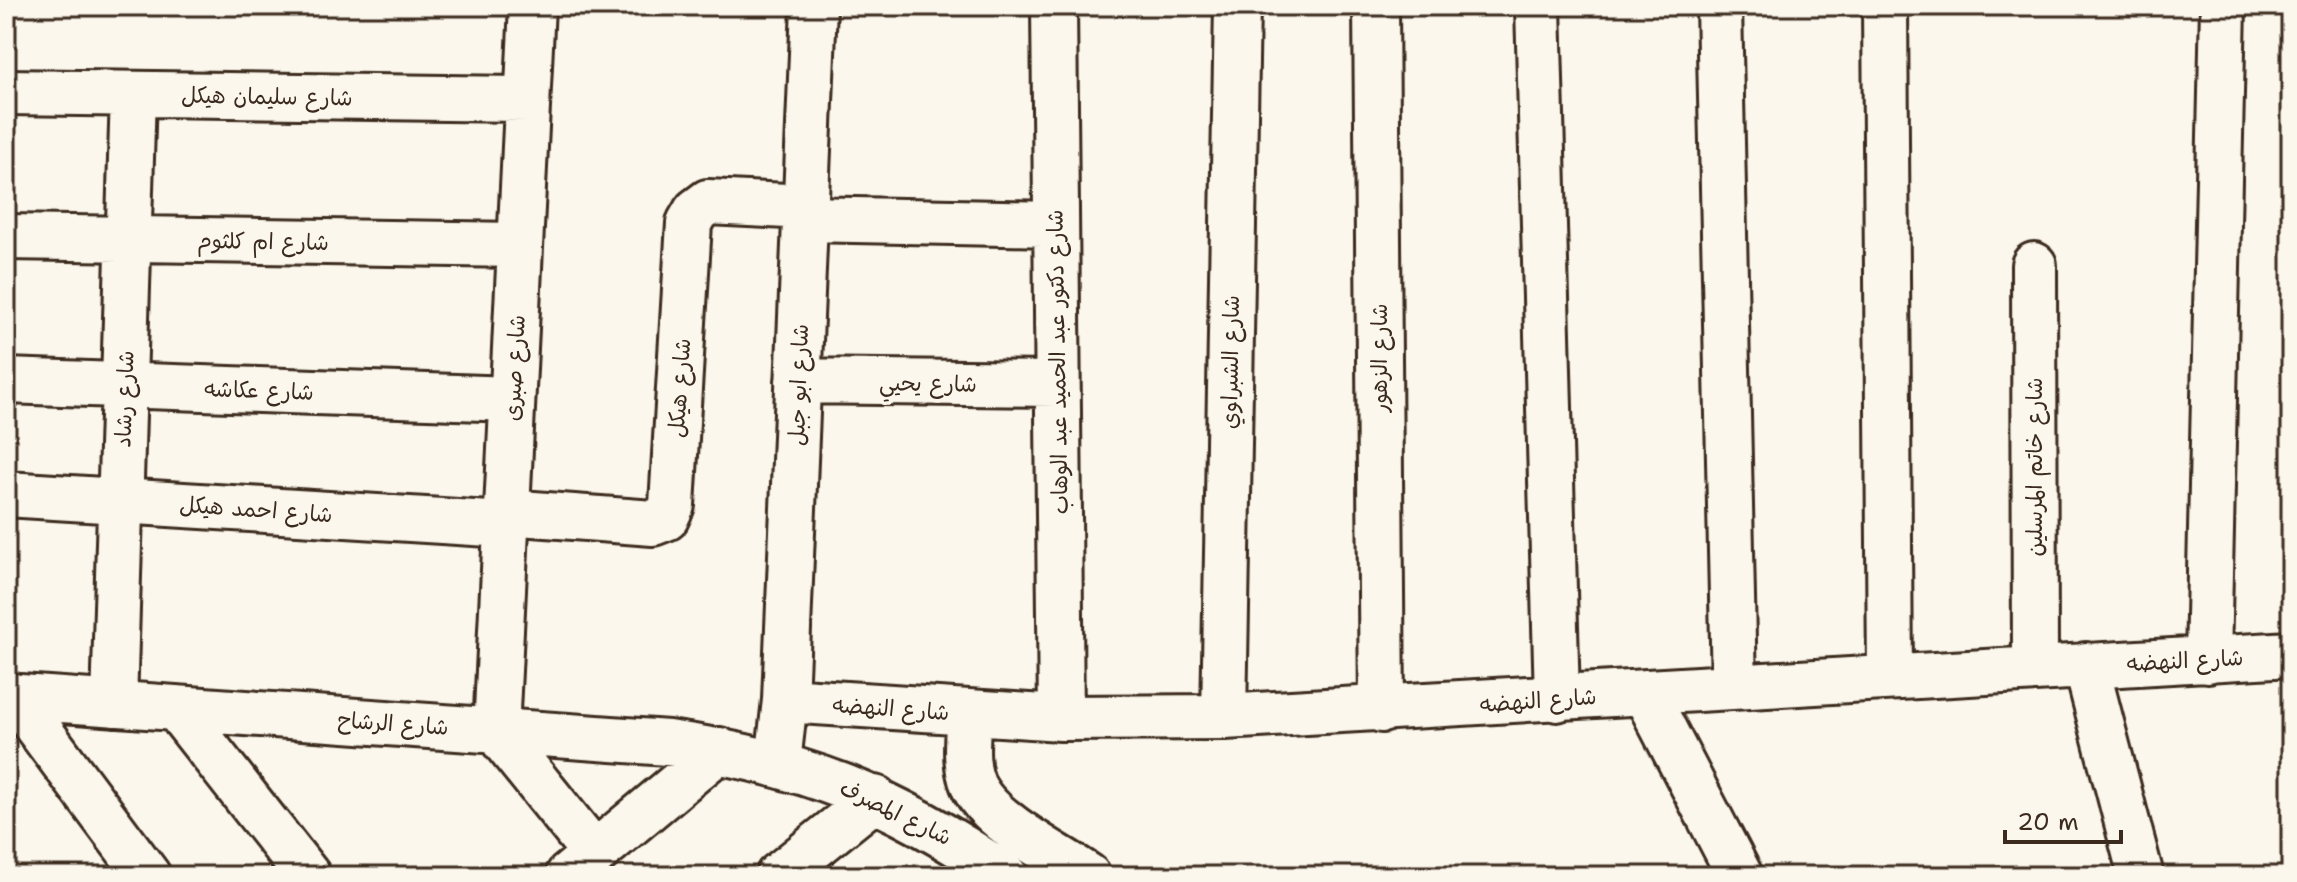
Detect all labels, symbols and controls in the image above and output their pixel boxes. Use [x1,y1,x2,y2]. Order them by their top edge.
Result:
street label: شارع سليمان هيكل [181,81,353,113]
street label: شارع دكتور عبد الحميد عبد الوهاب [1040,209,1076,515]
street label: شارع ام كلثوم [197,226,329,260]
street label: شارع الشبراوي [1215,295,1248,429]
street label: شارع الزهور [1365,303,1395,414]
street label: شارع صبرى [497,314,533,422]
street label: شارع ابو جبل [782,324,816,447]
street label: شارع هيكل [662,337,698,439]
street label: شارع رشاد [108,350,142,448]
street label: شارع يحيي [879,368,977,404]
street label: شارع عكاشه [204,374,314,408]
street label: شارع خاتم المرسلين [2020,378,2051,556]
street label: شارع احمد هيكل [178,490,333,530]
street label: شارع النهضه [2126,643,2244,679]
street label: شارع النهضه [1479,682,1598,720]
street label: شارع النهضه [831,690,950,728]
street label: شارع الرشاح [336,705,449,743]
street label: شارع المصرف [835,773,956,853]
scale bar [2005,794,2121,844]
text: 20 m [2017,806,2079,838]

